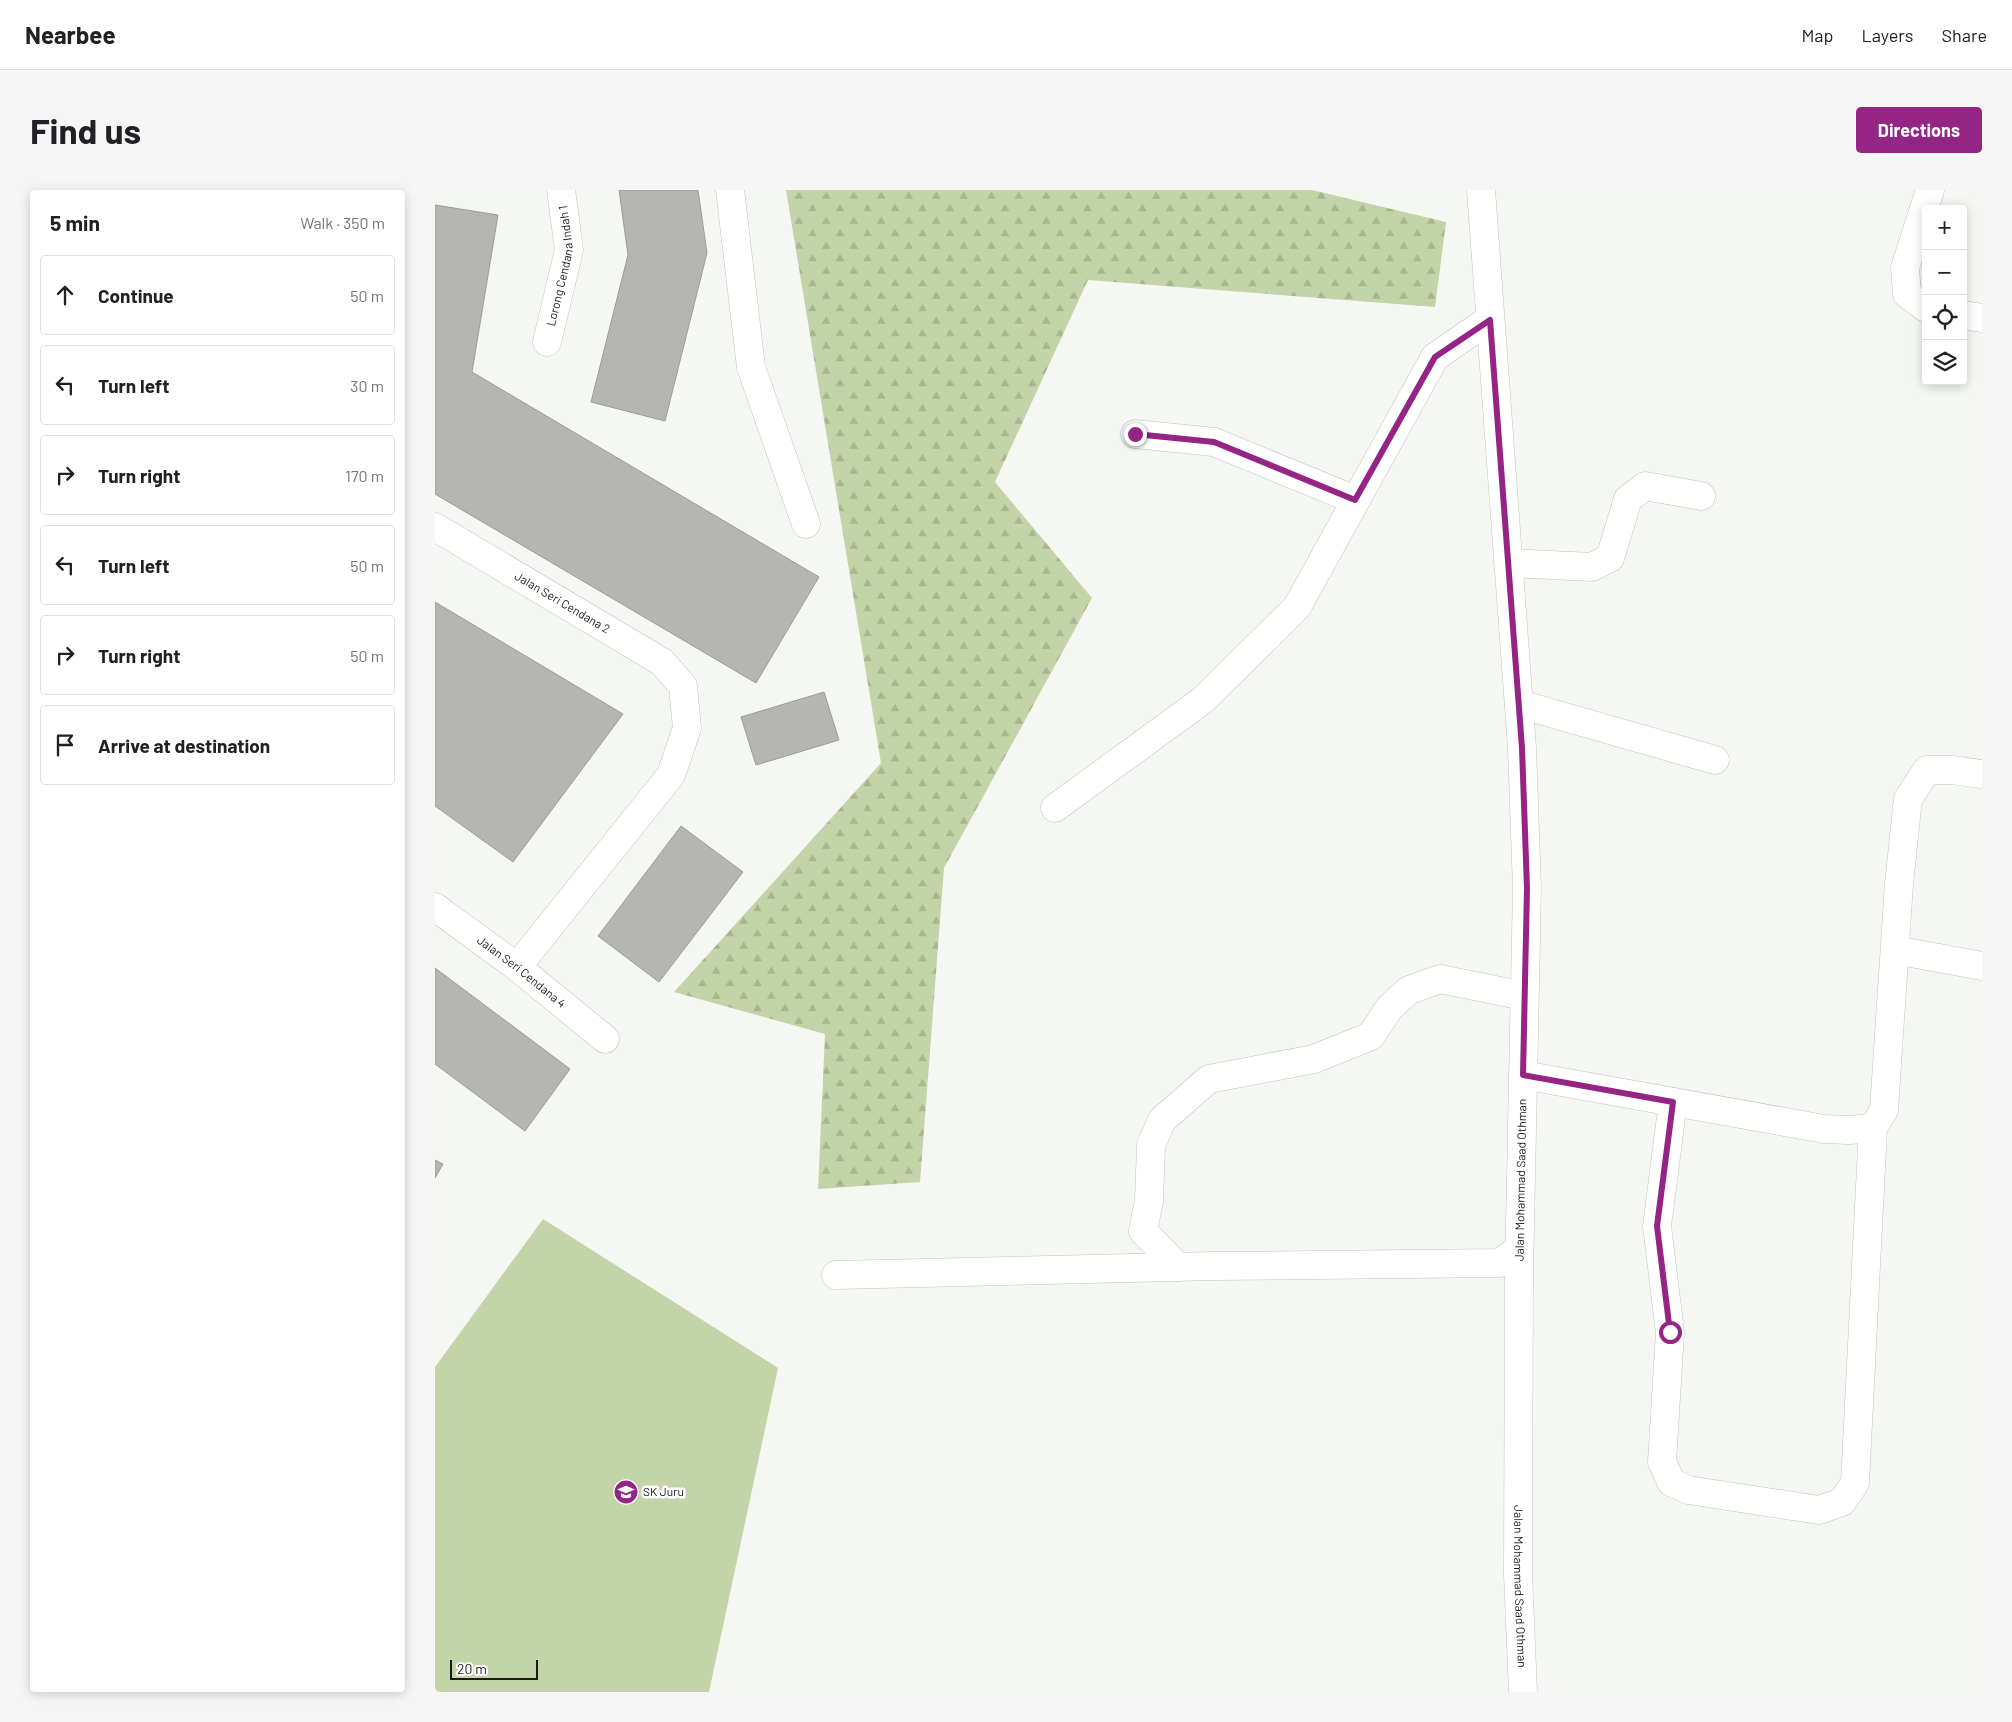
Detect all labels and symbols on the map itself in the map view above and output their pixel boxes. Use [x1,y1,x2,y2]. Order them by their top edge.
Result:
street label: Lorong Cendana Indah 1 [543,205,575,327]
route end [1124,423,1147,446]
street label: Jalan Seri Cendana 2 [513,568,613,636]
street label: Jalan Seri Cendana 4 [475,932,569,1010]
street label: Jalan Mohammad Saad Othman [1512,1099,1528,1261]
route start [1659,1321,1682,1344]
school or university icon: SK Juru [613,1479,639,1505]
place label: SK Juru [643,1484,684,1498]
street label: Jalan Mohammad Saad Othman [1512,1505,1530,1668]
scale bar [450,1657,537,1680]

